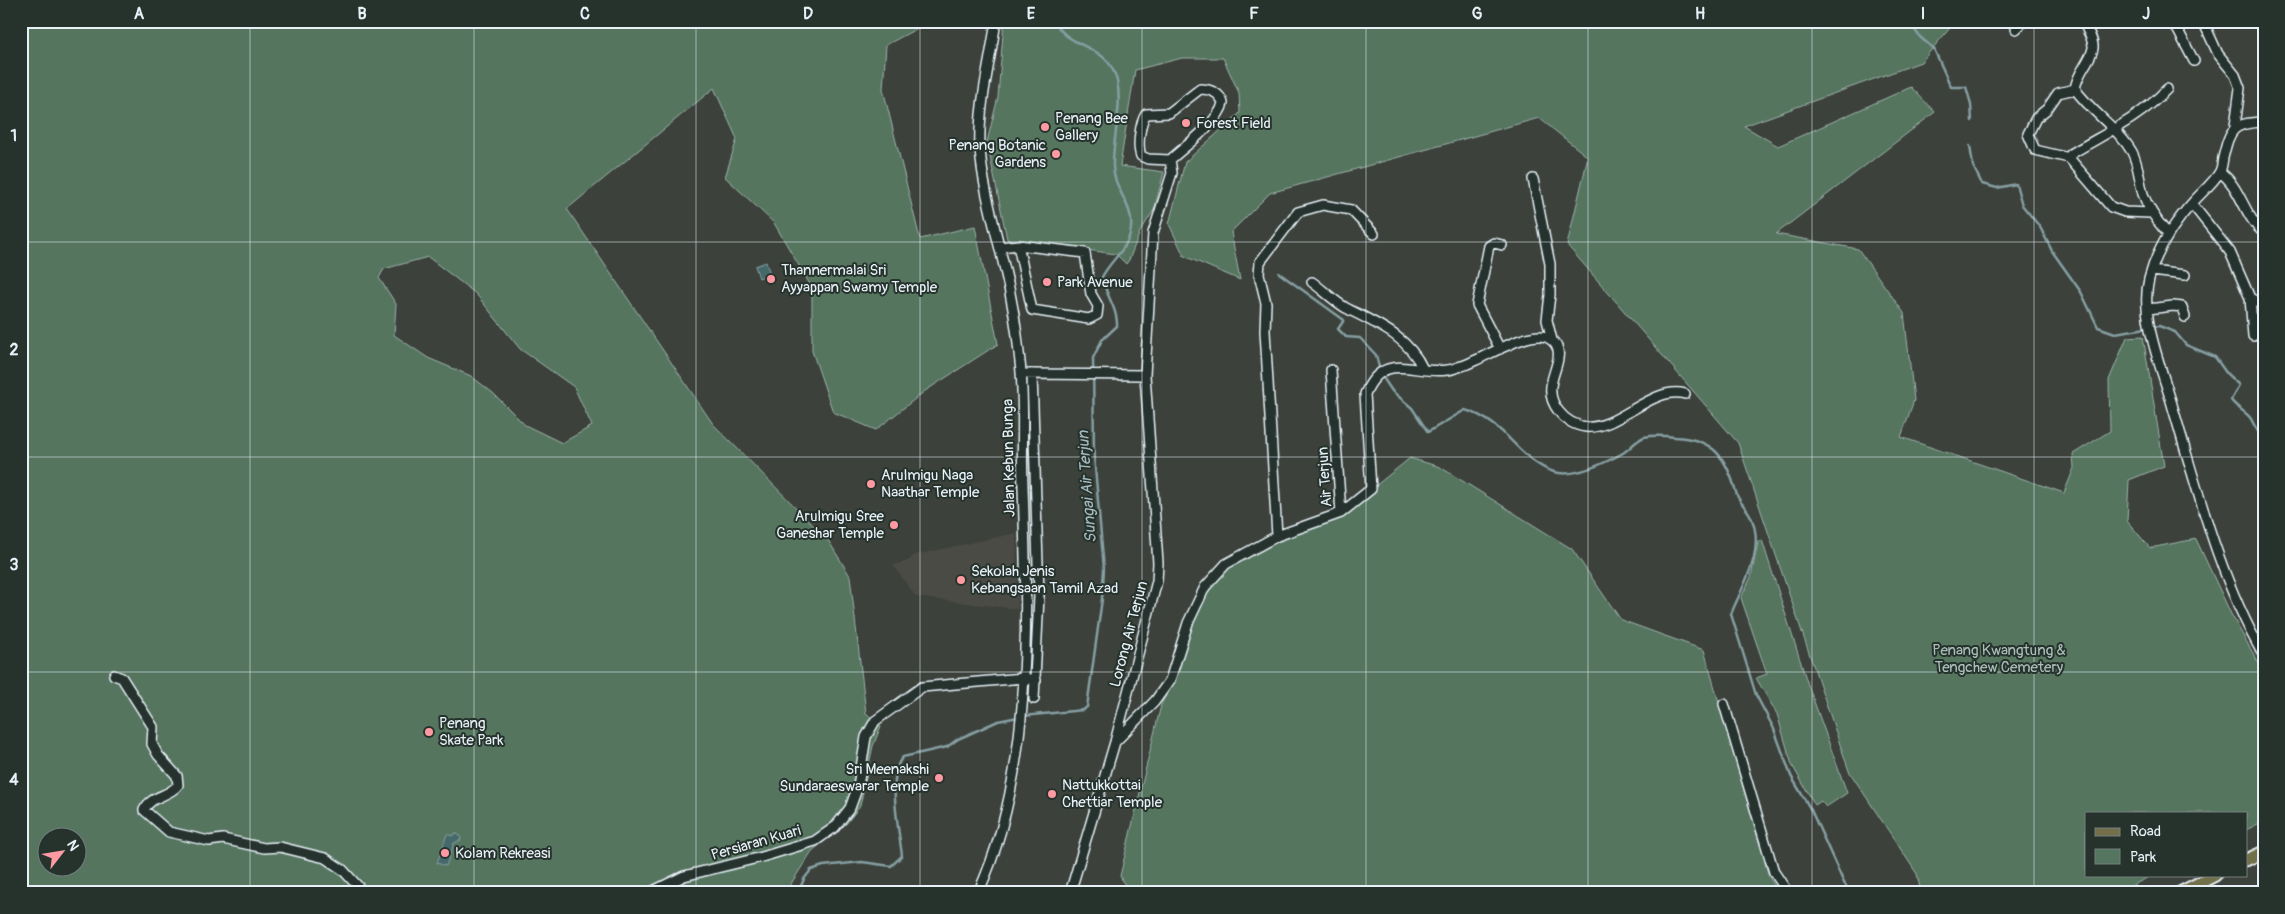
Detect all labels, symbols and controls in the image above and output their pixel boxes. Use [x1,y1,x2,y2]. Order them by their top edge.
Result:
text: A [134,4,145,24]
text: B [357,4,367,24]
text: C [580,4,590,24]
text: D [803,4,813,24]
text: E [1027,4,1036,24]
text: F [1249,4,1259,24]
text: G [1472,4,1483,24]
text: H [1695,4,1705,24]
text: I [1921,4,1925,24]
text: J [2142,4,2150,24]
place label: Penang Bee Gallery [1055,109,1129,145]
place label: Forest Field [1196,114,1271,133]
marker: Forest Field [1180,117,1192,129]
marker: Penang Bee Gallery [1039,121,1051,133]
text: 1 [11,126,17,146]
place label: Penang Botanic Gardens [948,136,1046,172]
marker: Penang Botanic Gardens [1050,148,1062,160]
place label: Thannermalai Sri Ayyappan Swamy Temple [781,261,938,297]
marker: Thannermalai Sri Ayyappan Swamy Temple [765,273,777,285]
place label: Park Avenue [1057,273,1133,292]
marker: Park Avenue [1041,276,1053,288]
text: 2 [10,340,19,360]
street label: Jalan Kebun Bunga [998,399,1020,517]
water label: Sungai Air Terjun [1073,429,1101,544]
street label: Air Terjun [1313,446,1337,508]
place label: Arulmigu Naga Naathar Temple [881,466,980,502]
marker: Arulmigu Naga Naathar Temple [865,478,877,490]
place label: Arulmigu Sree Ganeshar Temple [776,507,885,543]
marker: Arulmigu Sree Ganeshar Temple [888,519,900,531]
text: 3 [10,555,19,575]
place label: Sekolah Jenis Kebangsaan Tamil Azad [971,562,1118,598]
marker: Sekolah Jenis Kebangsaan Tamil Azad [955,574,967,586]
street label: Lorong Air Terjun [1106,579,1152,689]
park label: Penang Kwangtung & Tengchew Cemetery [1932,641,2066,677]
place label: Penang Skate Park [439,714,504,750]
marker: Penang Skate Park [423,726,435,738]
place label: Sri Meenakshi Sundaraeswarar Temple [779,760,930,796]
text: 4 [9,770,19,790]
marker: Sri Meenakshi Sundaraeswarar Temple [933,772,945,784]
place label: Nattukkottai Chettiar Temple [1062,776,1163,812]
marker: Nattukkottai Chettiar Temple [1046,788,1058,800]
legend [2085,812,2248,876]
street label: Persiaran Kuari [709,821,803,865]
text: Road [2130,822,2161,841]
north arrow [38,826,88,876]
text: N [63,837,82,854]
place label: Kolam Rekreasi [455,844,551,863]
marker: Kolam Rekreasi [439,847,451,859]
text: Park [2130,848,2157,867]

